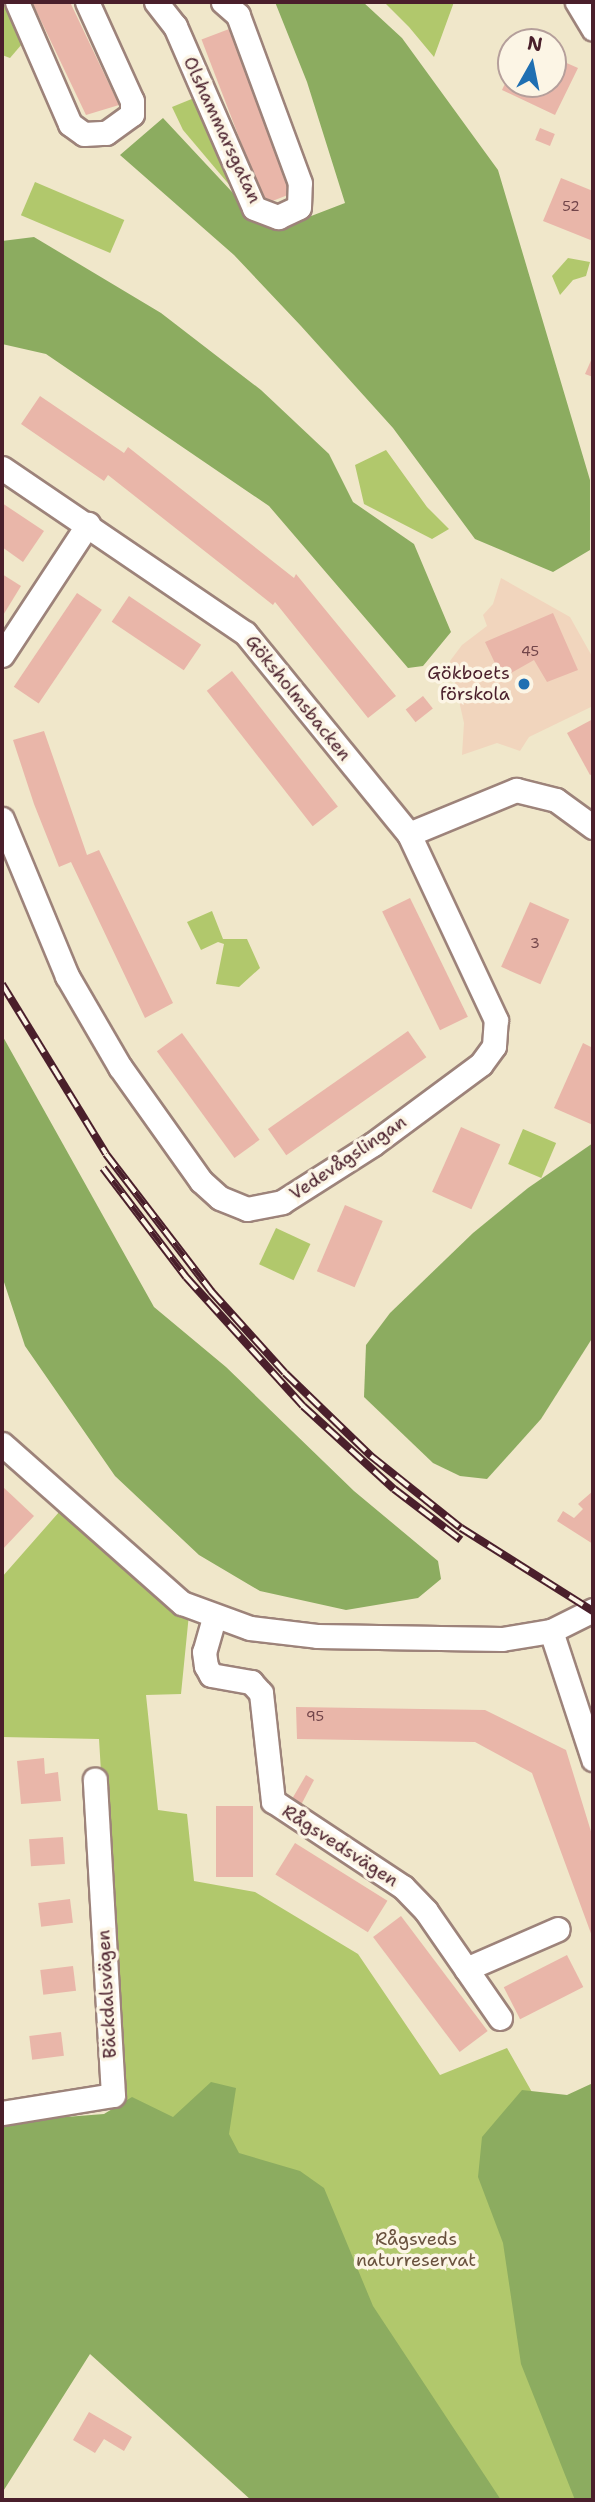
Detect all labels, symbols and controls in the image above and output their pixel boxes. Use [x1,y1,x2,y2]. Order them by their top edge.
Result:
north arrow [497,28,567,98]
text: N [526,30,544,57]
street label: Olshammarsgatan [179,53,265,207]
house number: 52 [562,198,580,214]
street label: Göksholmsbacken [241,631,355,765]
house number: 45 [521,643,539,659]
place label: Gökboets förskola [427,663,510,706]
marker: Gökboets förskola [516,676,532,692]
house number: 3 [530,935,540,951]
street label: Vedevågslingan [286,1111,410,1205]
house number: 95 [306,1708,324,1724]
street label: Rågsvedsvägen [278,1800,402,1892]
street label: Bäckdalsvägen [93,1929,121,2059]
park label: Rågsveds naturreservat [356,2229,476,2272]

